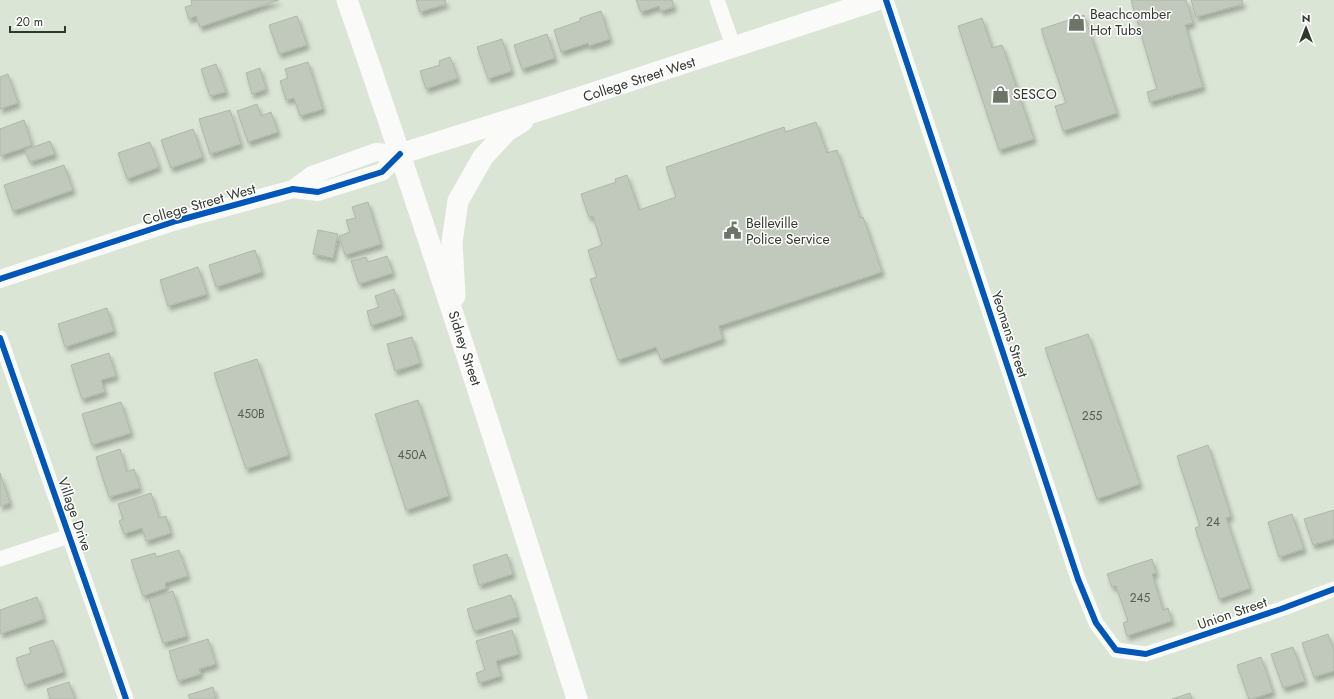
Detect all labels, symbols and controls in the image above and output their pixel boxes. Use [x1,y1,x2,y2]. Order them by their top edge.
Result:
place label: Beachcomber Hot Tubs [1090,4,1171,40]
scale bar [10,8,65,34]
north arrow [1286,8,1326,48]
text: N [1302,10,1310,26]
shop icon: Beachcomber Hot Tubs [1067,12,1087,32]
text: 20 m [16,13,43,31]
street label: College Street West [580,51,698,107]
shop icon: SESCO [990,84,1010,104]
place label: SESCO [1013,84,1057,104]
street label: College Street West [140,178,259,230]
place label: Belleville Police Service [746,213,830,249]
public building icon: Belleville Police Service [723,221,743,241]
street label: Yeomans Street [987,288,1034,380]
street label: Sidney Street [444,308,487,389]
house number: 450B [237,405,265,423]
house number: 255 [1082,407,1102,425]
house number: 450A [398,446,427,464]
street label: Village Drive [53,475,97,553]
house number: 24 [1206,513,1220,531]
house number: 245 [1130,589,1151,607]
street label: Union Street [1195,592,1270,634]

